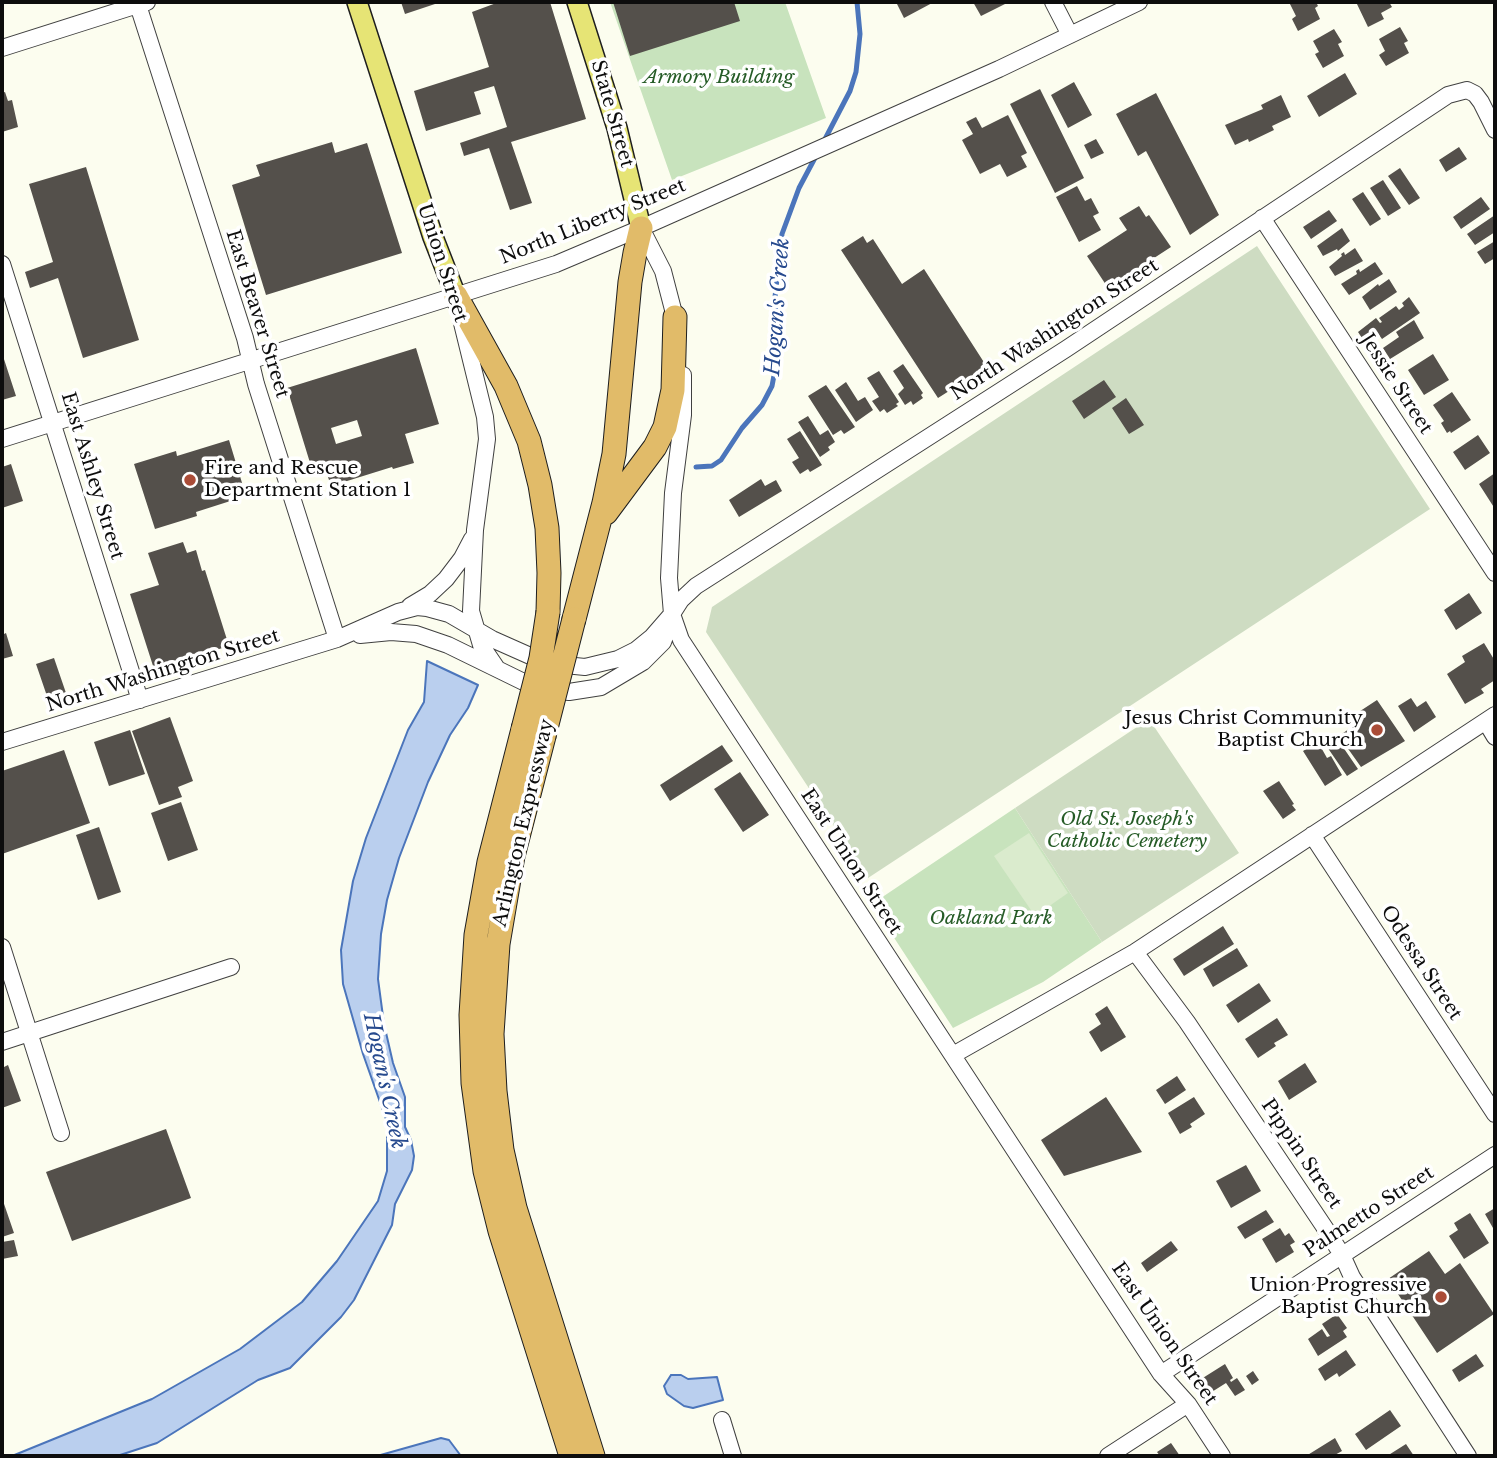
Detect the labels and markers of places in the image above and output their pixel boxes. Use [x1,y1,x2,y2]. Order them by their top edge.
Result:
place label: Fire and Rescue Department Station 1 [204,458,411,502]
marker: Fire and Rescue Department Station 1 [182,472,198,488]
place label: Jesus Christ Community Baptist Church [1124,708,1363,752]
marker: Jesus Christ Community Baptist Church [1369,722,1385,738]
place label: Union Progressive Baptist Church [1250,1275,1427,1319]
marker: Union Progressive Baptist Church [1433,1289,1449,1305]

